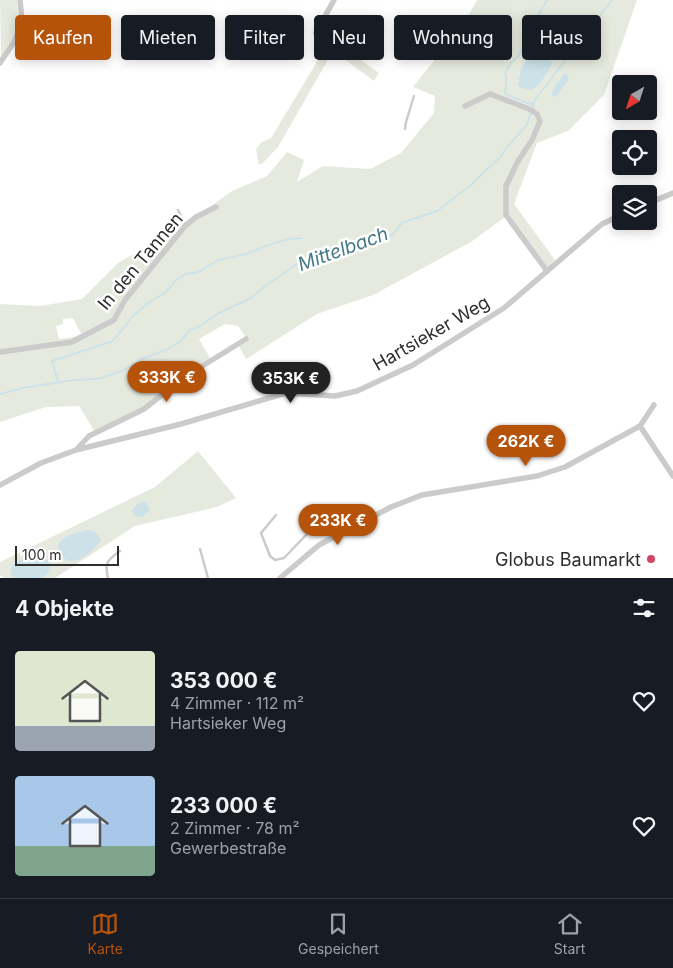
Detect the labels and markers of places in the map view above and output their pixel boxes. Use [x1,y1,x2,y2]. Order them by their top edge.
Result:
pin: 333K € [126,360,208,403]
pin: 353K € [250,362,332,404]
pin: 262K € [485,424,567,467]
pin: 233K € [297,504,379,546]
place label: Globus Baumarkt [495,549,641,570]
marker: Globus Baumarkt [645,553,657,565]

